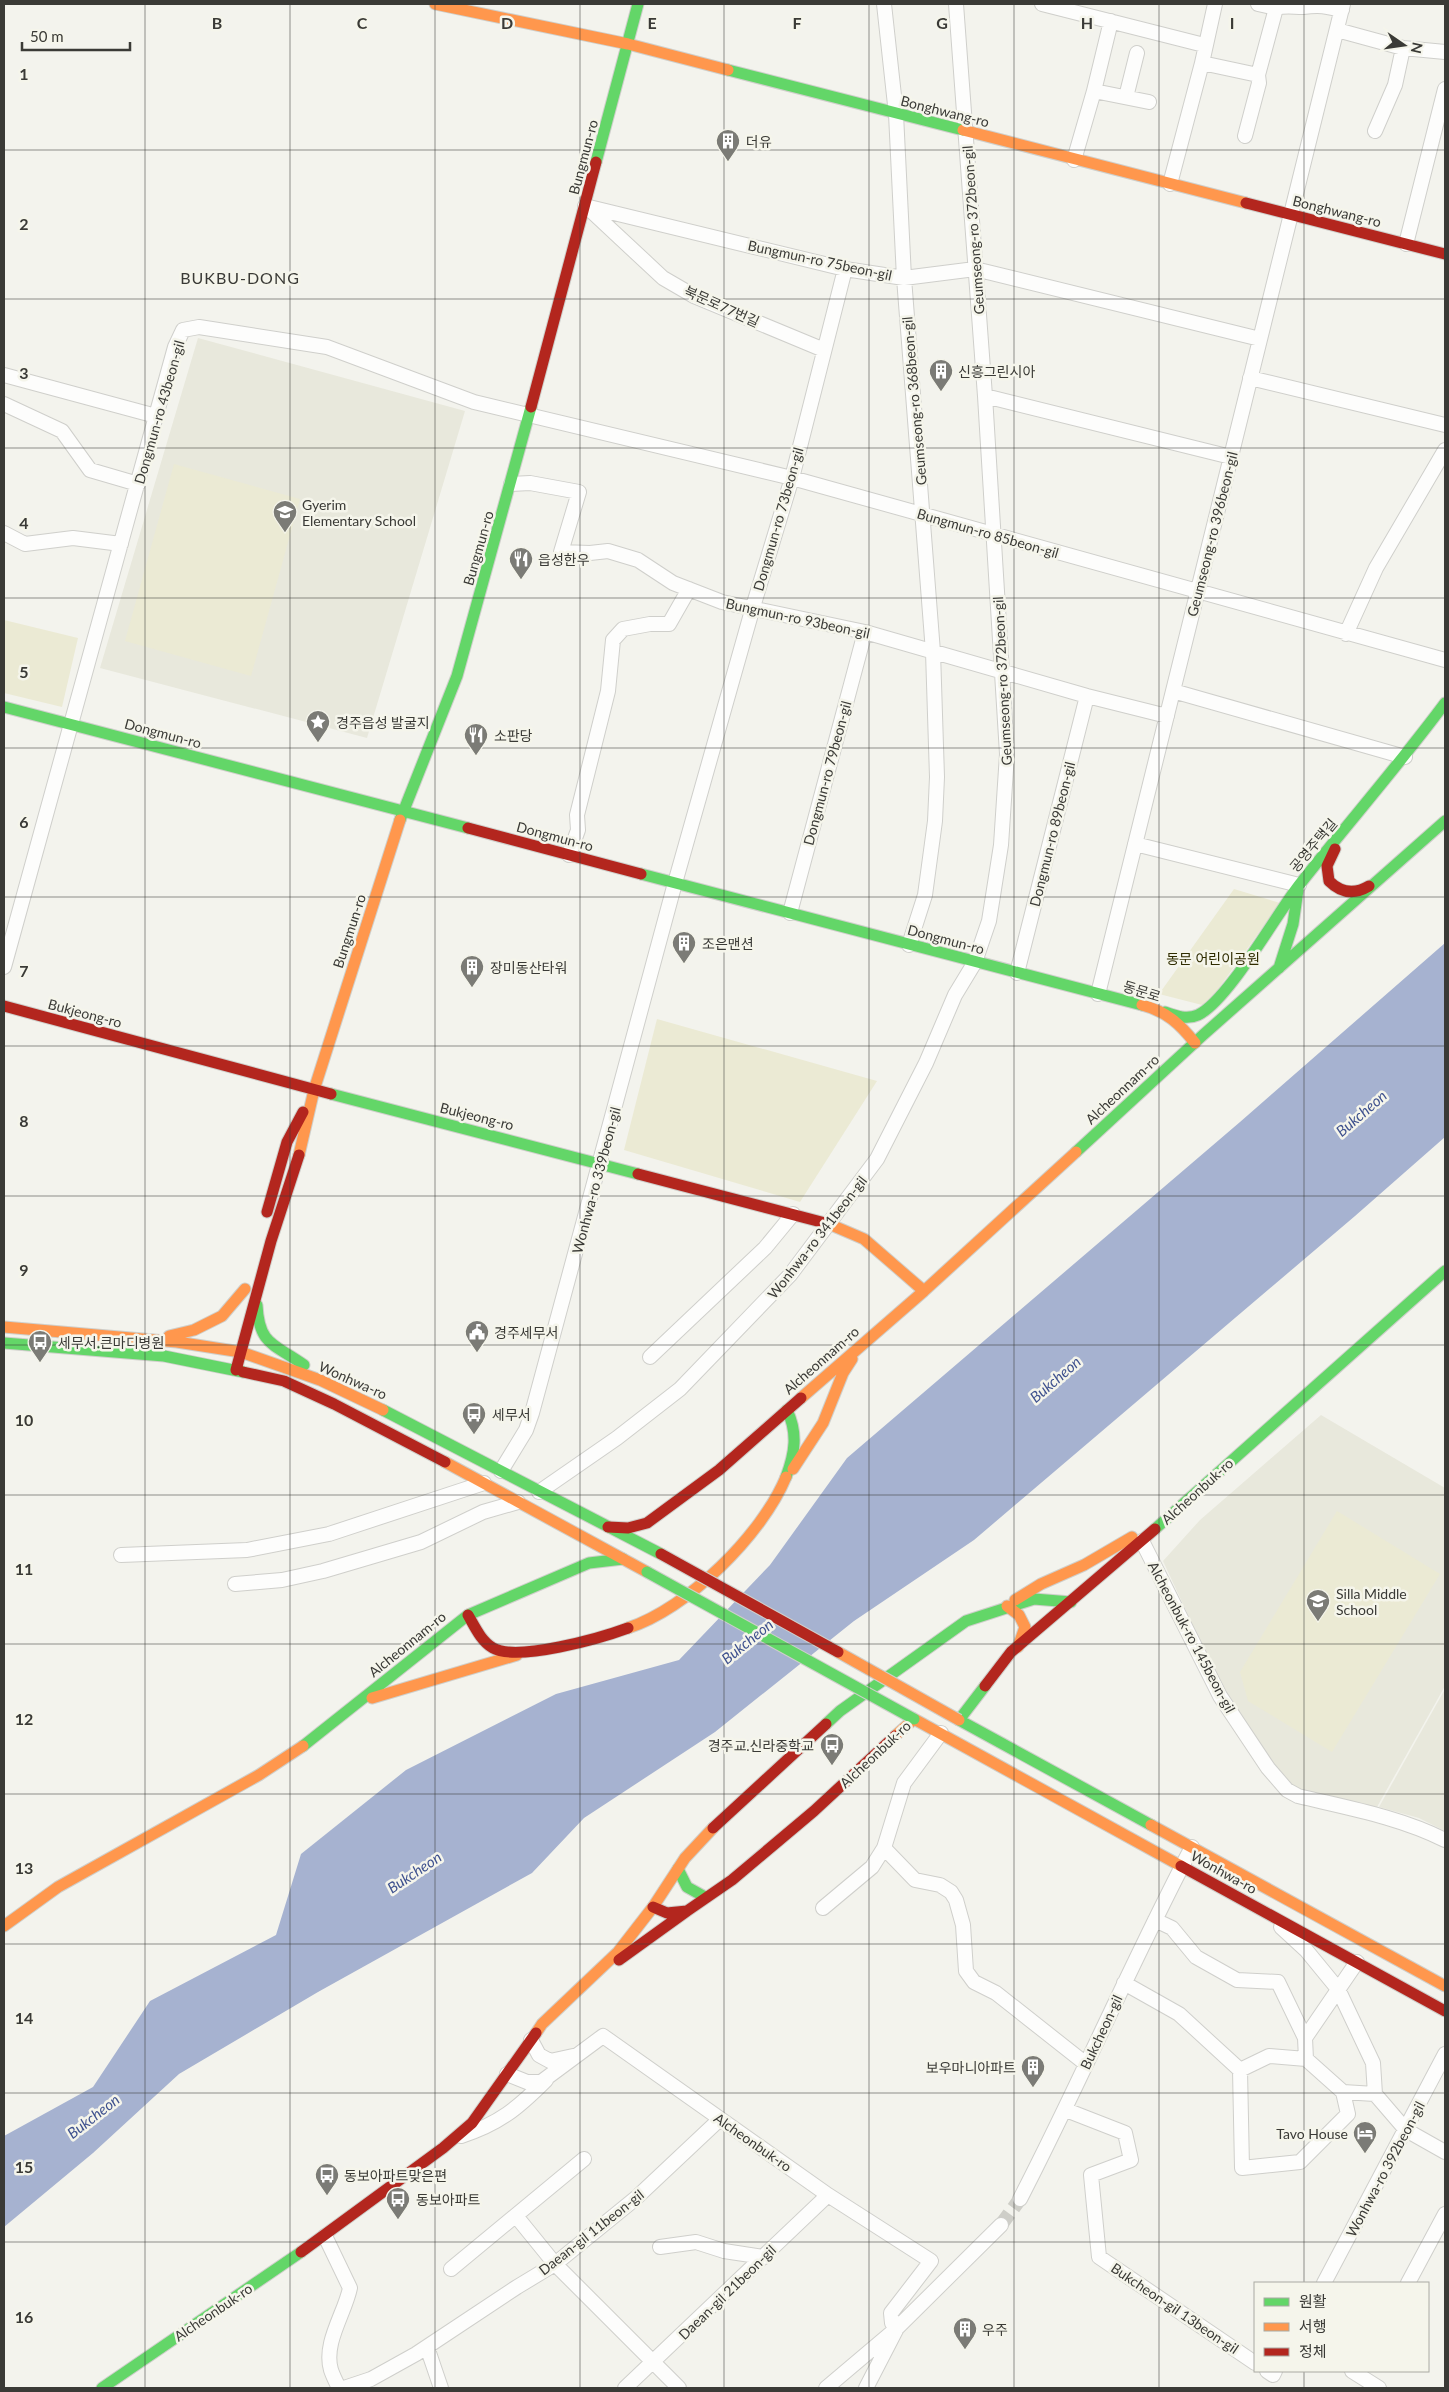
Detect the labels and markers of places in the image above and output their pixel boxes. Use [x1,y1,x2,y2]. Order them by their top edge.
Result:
building icon: 더유 [715,128,741,162]
place label: 더유 [746,133,772,150]
building icon: 신흥그린시아 [928,358,954,392]
place label: 신흥그린시아 [958,363,1035,380]
place label: Gyerim Elementary School [302,496,416,529]
school or university icon: Gyerim Elementary School [272,499,298,533]
restaurant icon: 읍성한우 [508,546,534,580]
place label: 읍성한우 [538,551,590,568]
place icon: 경주읍성 발굴지 [305,709,331,743]
place label: 경주읍성 발굴지 [336,714,430,731]
restaurant icon: 소판당 [463,722,489,756]
place label: 소판당 [494,727,533,744]
building icon: 조은맨션 [671,930,697,964]
place label: 조은맨션 [702,935,754,952]
building icon: 장미동산타워 [459,954,485,988]
place label: 장미동산타워 [490,959,567,976]
public building icon: 경주세무서 [464,1319,490,1353]
place label: 경주세무서 [494,1324,558,1341]
bus stop icon: 세무서.큰마디병원 [27,1329,53,1363]
place label: 세무서.큰마디병원 [58,1334,164,1351]
bus stop icon: 세무서 [461,1401,487,1435]
place label: 세무서 [492,1406,531,1423]
place label: Silla Middle School [1336,1585,1407,1618]
school or university icon: Silla Middle School [1305,1588,1331,1622]
bus stop icon: 경주교.신라중학교 [819,1732,845,1766]
place label: 경주교.신라중학교 [708,1737,814,1754]
building icon: 보우마니아파트 [1020,2054,1046,2088]
place label: 보우마니아파트 [926,2059,1016,2076]
hotel icon: Tavo House [1352,2120,1378,2154]
place label: Tavo House [1276,2125,1348,2142]
bus stop icon: 동보아파트맞은편 [314,2162,340,2196]
place label: 동보아파트맞은편 [344,2167,447,2184]
bus stop icon: 동보아파트 [385,2186,411,2220]
place label: 동보아파트 [416,2191,481,2208]
building icon: 우주 [952,2316,978,2350]
place label: 우주 [982,2321,1008,2338]

